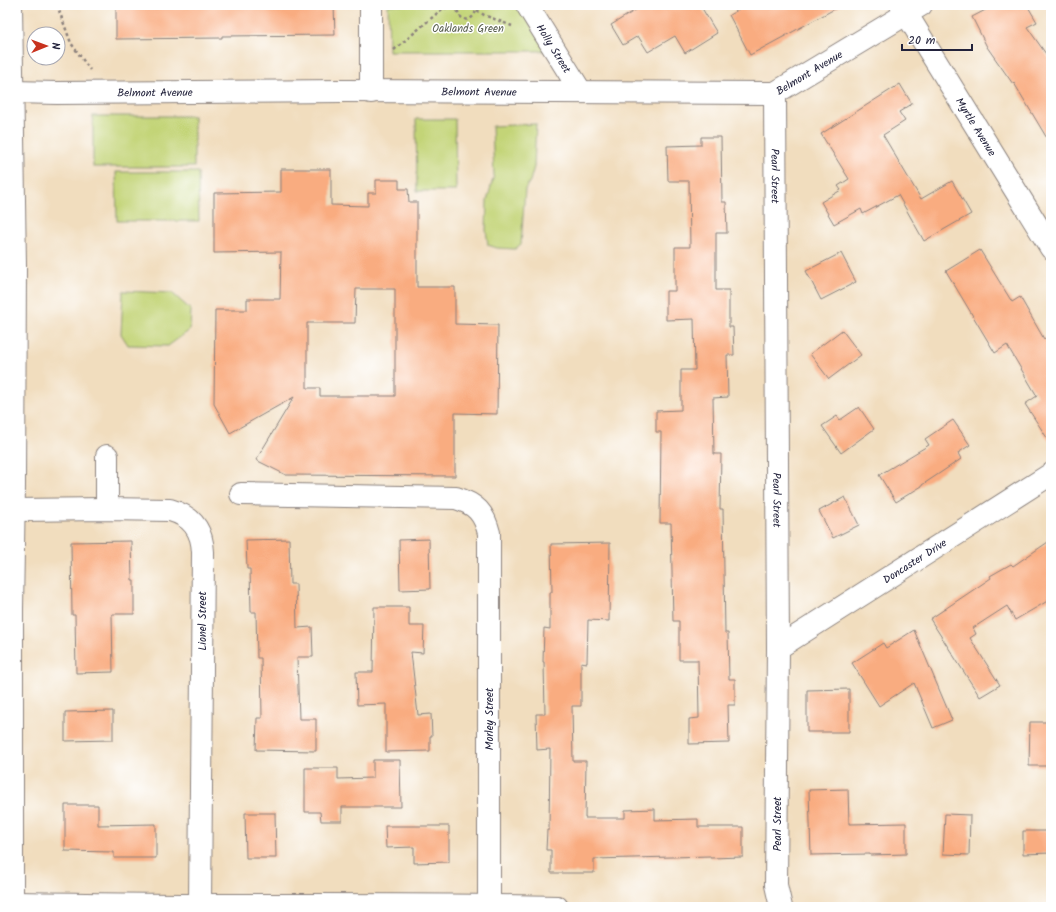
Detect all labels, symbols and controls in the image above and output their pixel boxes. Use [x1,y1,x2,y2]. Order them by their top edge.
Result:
park label: Oaklands Green [432,20,504,38]
street label: Holly Street [531,21,576,78]
north arrow [26,26,66,66]
scale bar [902,26,972,52]
text: 20 m [908,31,936,50]
text: N [46,42,64,50]
street label: Belmont Avenue [773,46,847,100]
street label: Belmont Avenue [441,83,517,102]
street label: Belmont Avenue [117,84,193,103]
street label: Myrtle Avenue [950,94,1000,160]
street label: Pearl Street [765,149,784,204]
street label: Pearl Street [767,473,785,528]
street label: Doncaster Drive [880,535,951,589]
street label: Lionel Street [194,591,212,651]
street label: Morley Street [481,687,499,750]
street label: Pearl Street [769,796,787,851]

